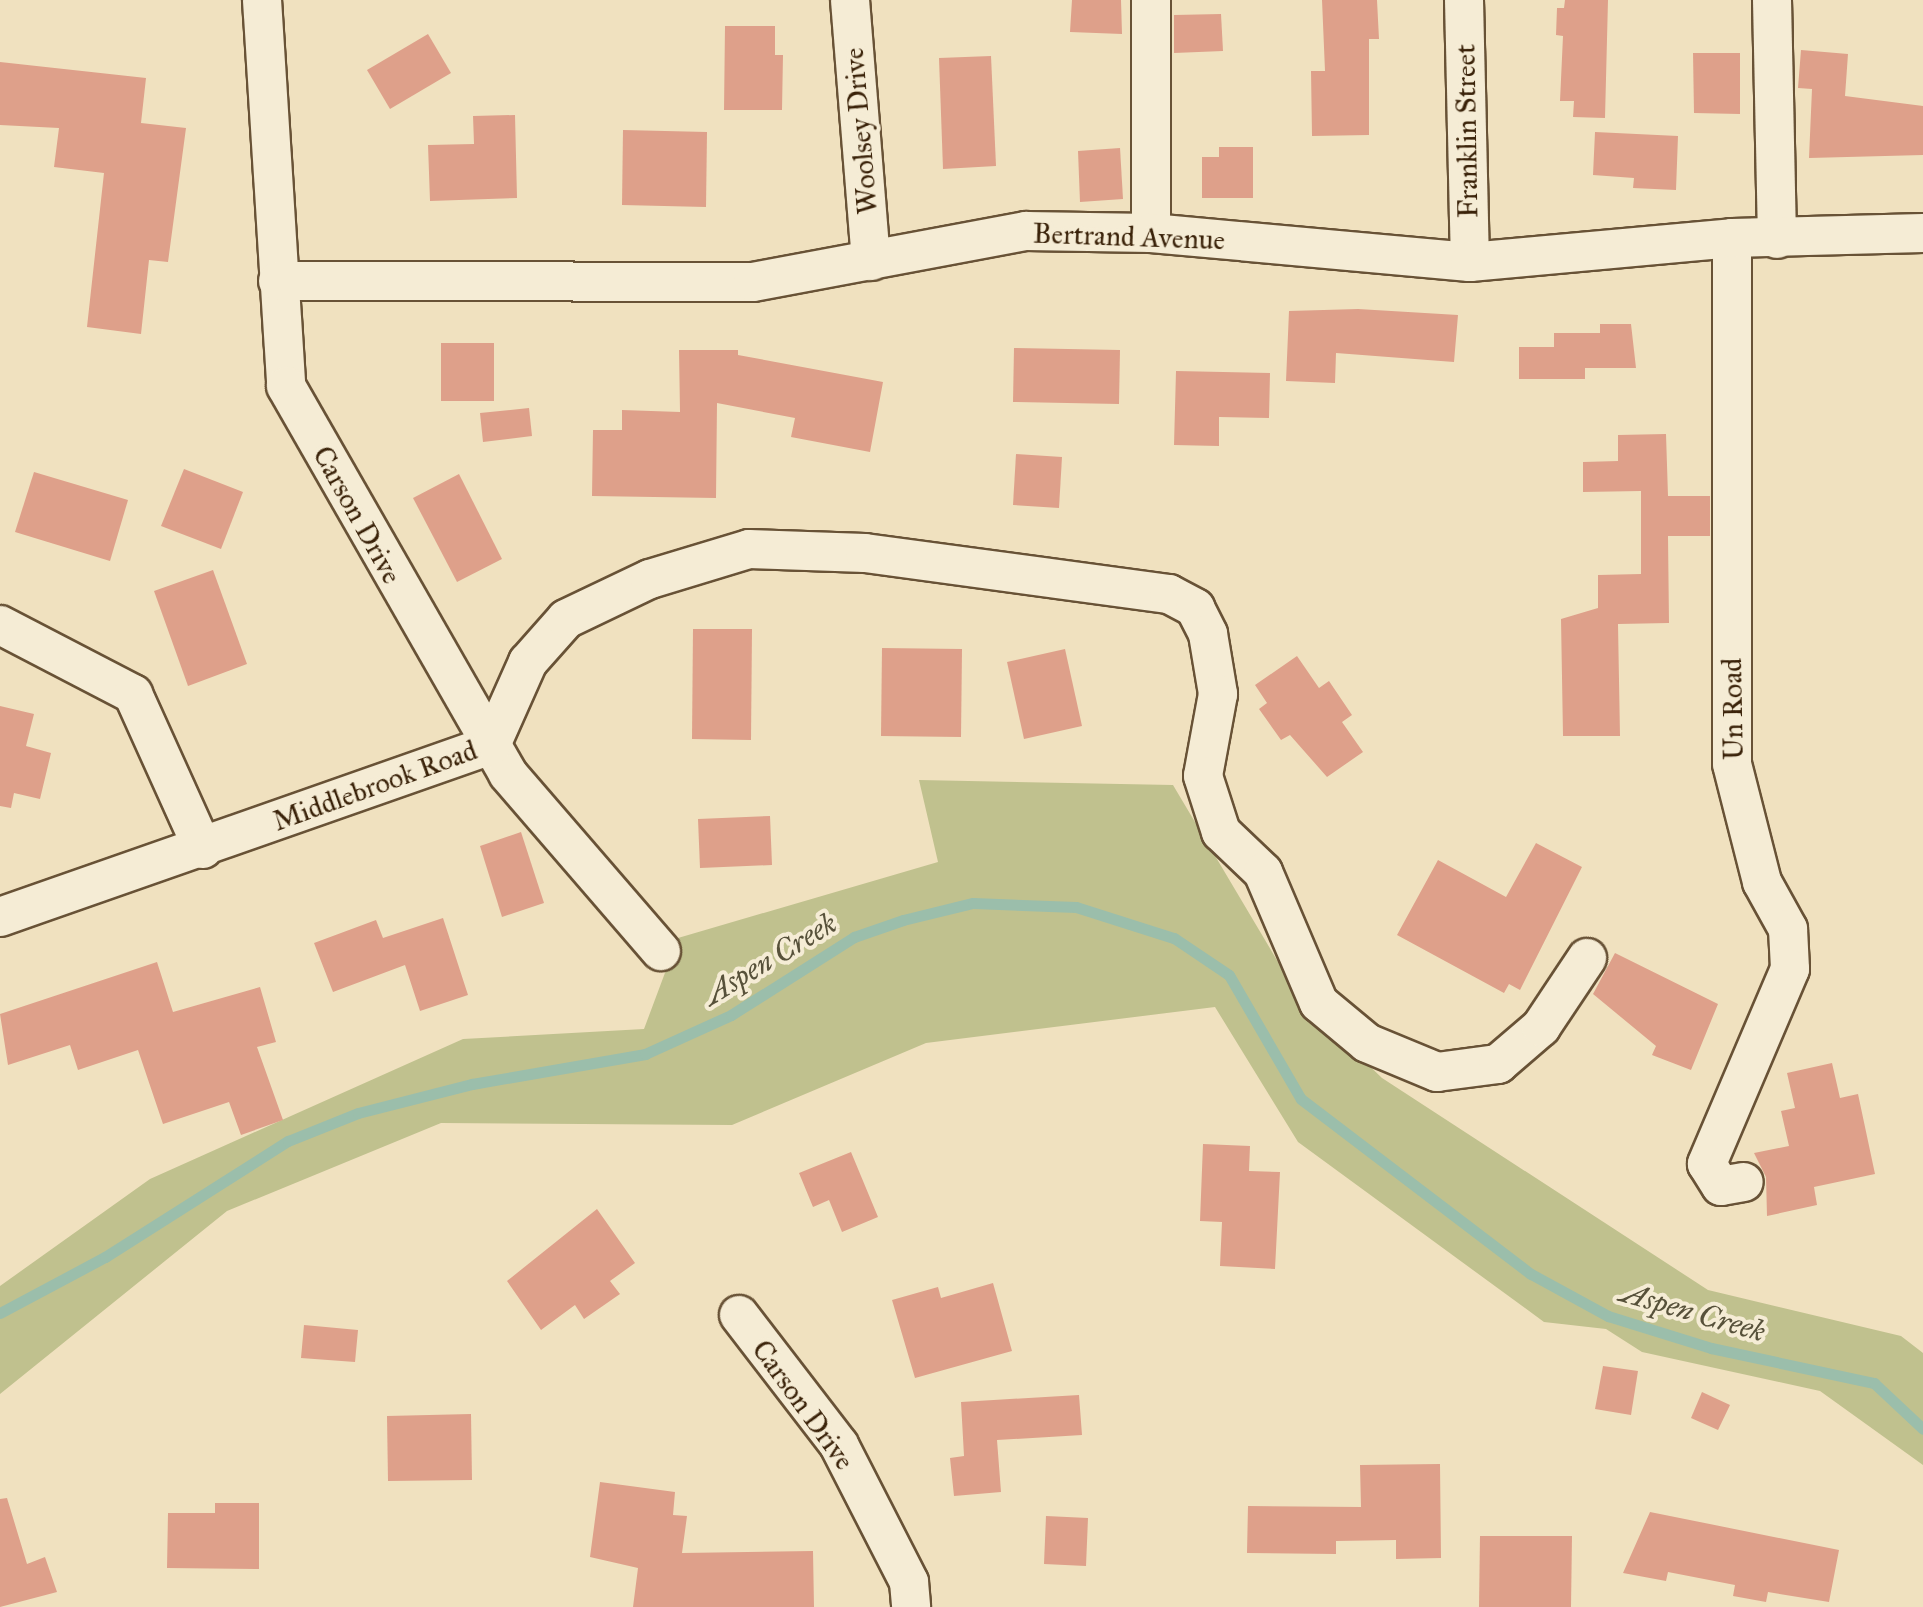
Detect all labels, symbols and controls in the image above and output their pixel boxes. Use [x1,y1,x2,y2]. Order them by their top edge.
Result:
street label: Franklin Street [1449,44,1485,218]
street label: Woolsey Drive [837,46,885,216]
street label: Bertrand Avenue [1032,217,1226,257]
street label: Carson Drive [305,440,409,590]
street label: Un Road [1715,658,1751,760]
street label: Middlebrook Road [268,733,482,839]
water label: Aspen Creek [697,905,843,1013]
water label: Aspen Creek [1616,1274,1770,1350]
street label: Carson Drive [745,1334,861,1476]

